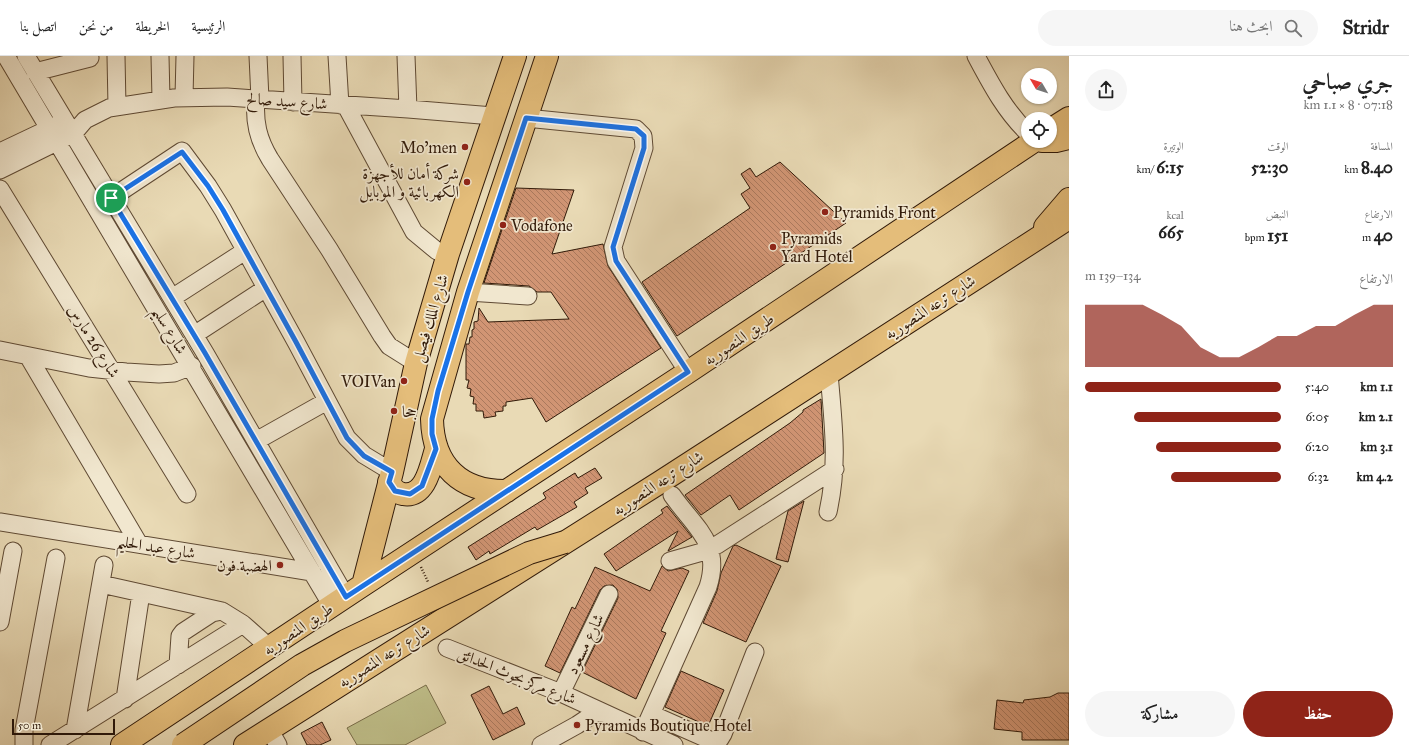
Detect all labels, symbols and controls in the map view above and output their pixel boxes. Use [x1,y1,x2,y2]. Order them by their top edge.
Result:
search box [1038,10,1318,46]
text: Stridr [1342,16,1389,39]
text: ابحث هنا [1229,17,1272,35]
icon: search [1282,17,1304,39]
text: اتصل بنا [20,18,57,35]
text: من نحن [79,18,114,35]
text: الخريطة [136,18,170,35]
text: الرئيسية [192,18,225,35]
north arrow [1021,68,1057,104]
map controls [1021,68,1057,148]
text: جري صباحي [1302,68,1393,95]
button: share [1085,69,1127,111]
street label: شارع سيد صالح [246,89,328,117]
text: 07:18 · 8 × 1.1 km [1304,97,1393,113]
button: locate [1021,112,1057,148]
place label: Mo'men [400,138,457,157]
text: الوتيرة [1163,140,1184,153]
text: الوقت [1267,140,1288,153]
text: المسافة [1371,140,1393,153]
marker: Mo'men [460,142,470,152]
text: 6:15 [1156,157,1184,178]
text: 52:30 [1251,157,1288,178]
text: 8.40 [1361,157,1393,178]
place label: شركة أمان للأجهزة الكهربائية و الموبايل [359,162,459,203]
text: /km [1136,163,1156,176]
text: km [1344,163,1361,176]
marker: شركة أمان للأجهزة الكهربائية و الموبايل [462,177,472,187]
pin [94,181,128,215]
icon: arrive [100,187,122,209]
place label: Pyramids Front [833,203,936,222]
marker: Pyramids Front [820,207,830,217]
text: النبض [1266,208,1288,221]
text: الارتفاع [1364,208,1393,221]
text: kcal [1166,209,1184,222]
place label: Vodafone [510,216,573,235]
marker: Vodafone [498,220,508,230]
text: 665 [1158,222,1184,243]
text: 151 [1267,225,1288,246]
text: 40 [1374,225,1393,246]
place label: Pyramids Yard Hotel [781,229,853,266]
text: bpm [1245,231,1267,244]
text: m [1362,231,1374,244]
marker: Pyramids Yard Hotel [768,242,778,252]
text: 134–139 m [1085,268,1140,284]
street label: شارع ترعه المنصوريه [881,271,981,347]
text: الارتفاع [1359,271,1393,287]
street label: شارع الملك فيصل [408,272,456,365]
street label: شارع 26 مارس [61,301,124,383]
street label: شارع سليم [142,303,192,361]
street label: طريق المنصوريه [700,309,778,370]
place label: VOIVan [340,372,396,391]
marker: VOIVan [399,376,409,386]
text: 5:40 [1305,379,1329,395]
text: 1.1 km [1360,379,1393,395]
place label: جحا [402,402,417,421]
marker: جحا [389,406,399,416]
text: 6:05 [1305,409,1329,425]
text: 2.1 km [1359,409,1393,425]
text: 6:20 [1305,439,1329,455]
text: 3.1 km [1360,439,1393,455]
street label: شارع ترعه المنصوريه [609,447,709,523]
text: 6:32 [1307,469,1329,485]
text: 4.2 km [1357,469,1393,485]
street label: شارع عبد الحليم [114,531,197,570]
place label: الهضبة فون [217,556,272,576]
marker: الهضبة فون [275,560,285,570]
street label: طريق المنصوريه [259,599,337,660]
street label: شارع مسعود [562,611,611,679]
street label: شارع ترعه المنصوريه [335,620,435,695]
street label: شارع مركز بحوث الحدائق [453,644,579,712]
button: مشاركة [1085,691,1235,737]
button: حفظ [1243,691,1393,737]
place label: Pyramids Boutique Hotel [585,716,752,736]
scale bar [12,717,115,736]
text: 50 m [18,719,41,732]
marker: Pyramids Boutique Hotel [572,720,582,730]

